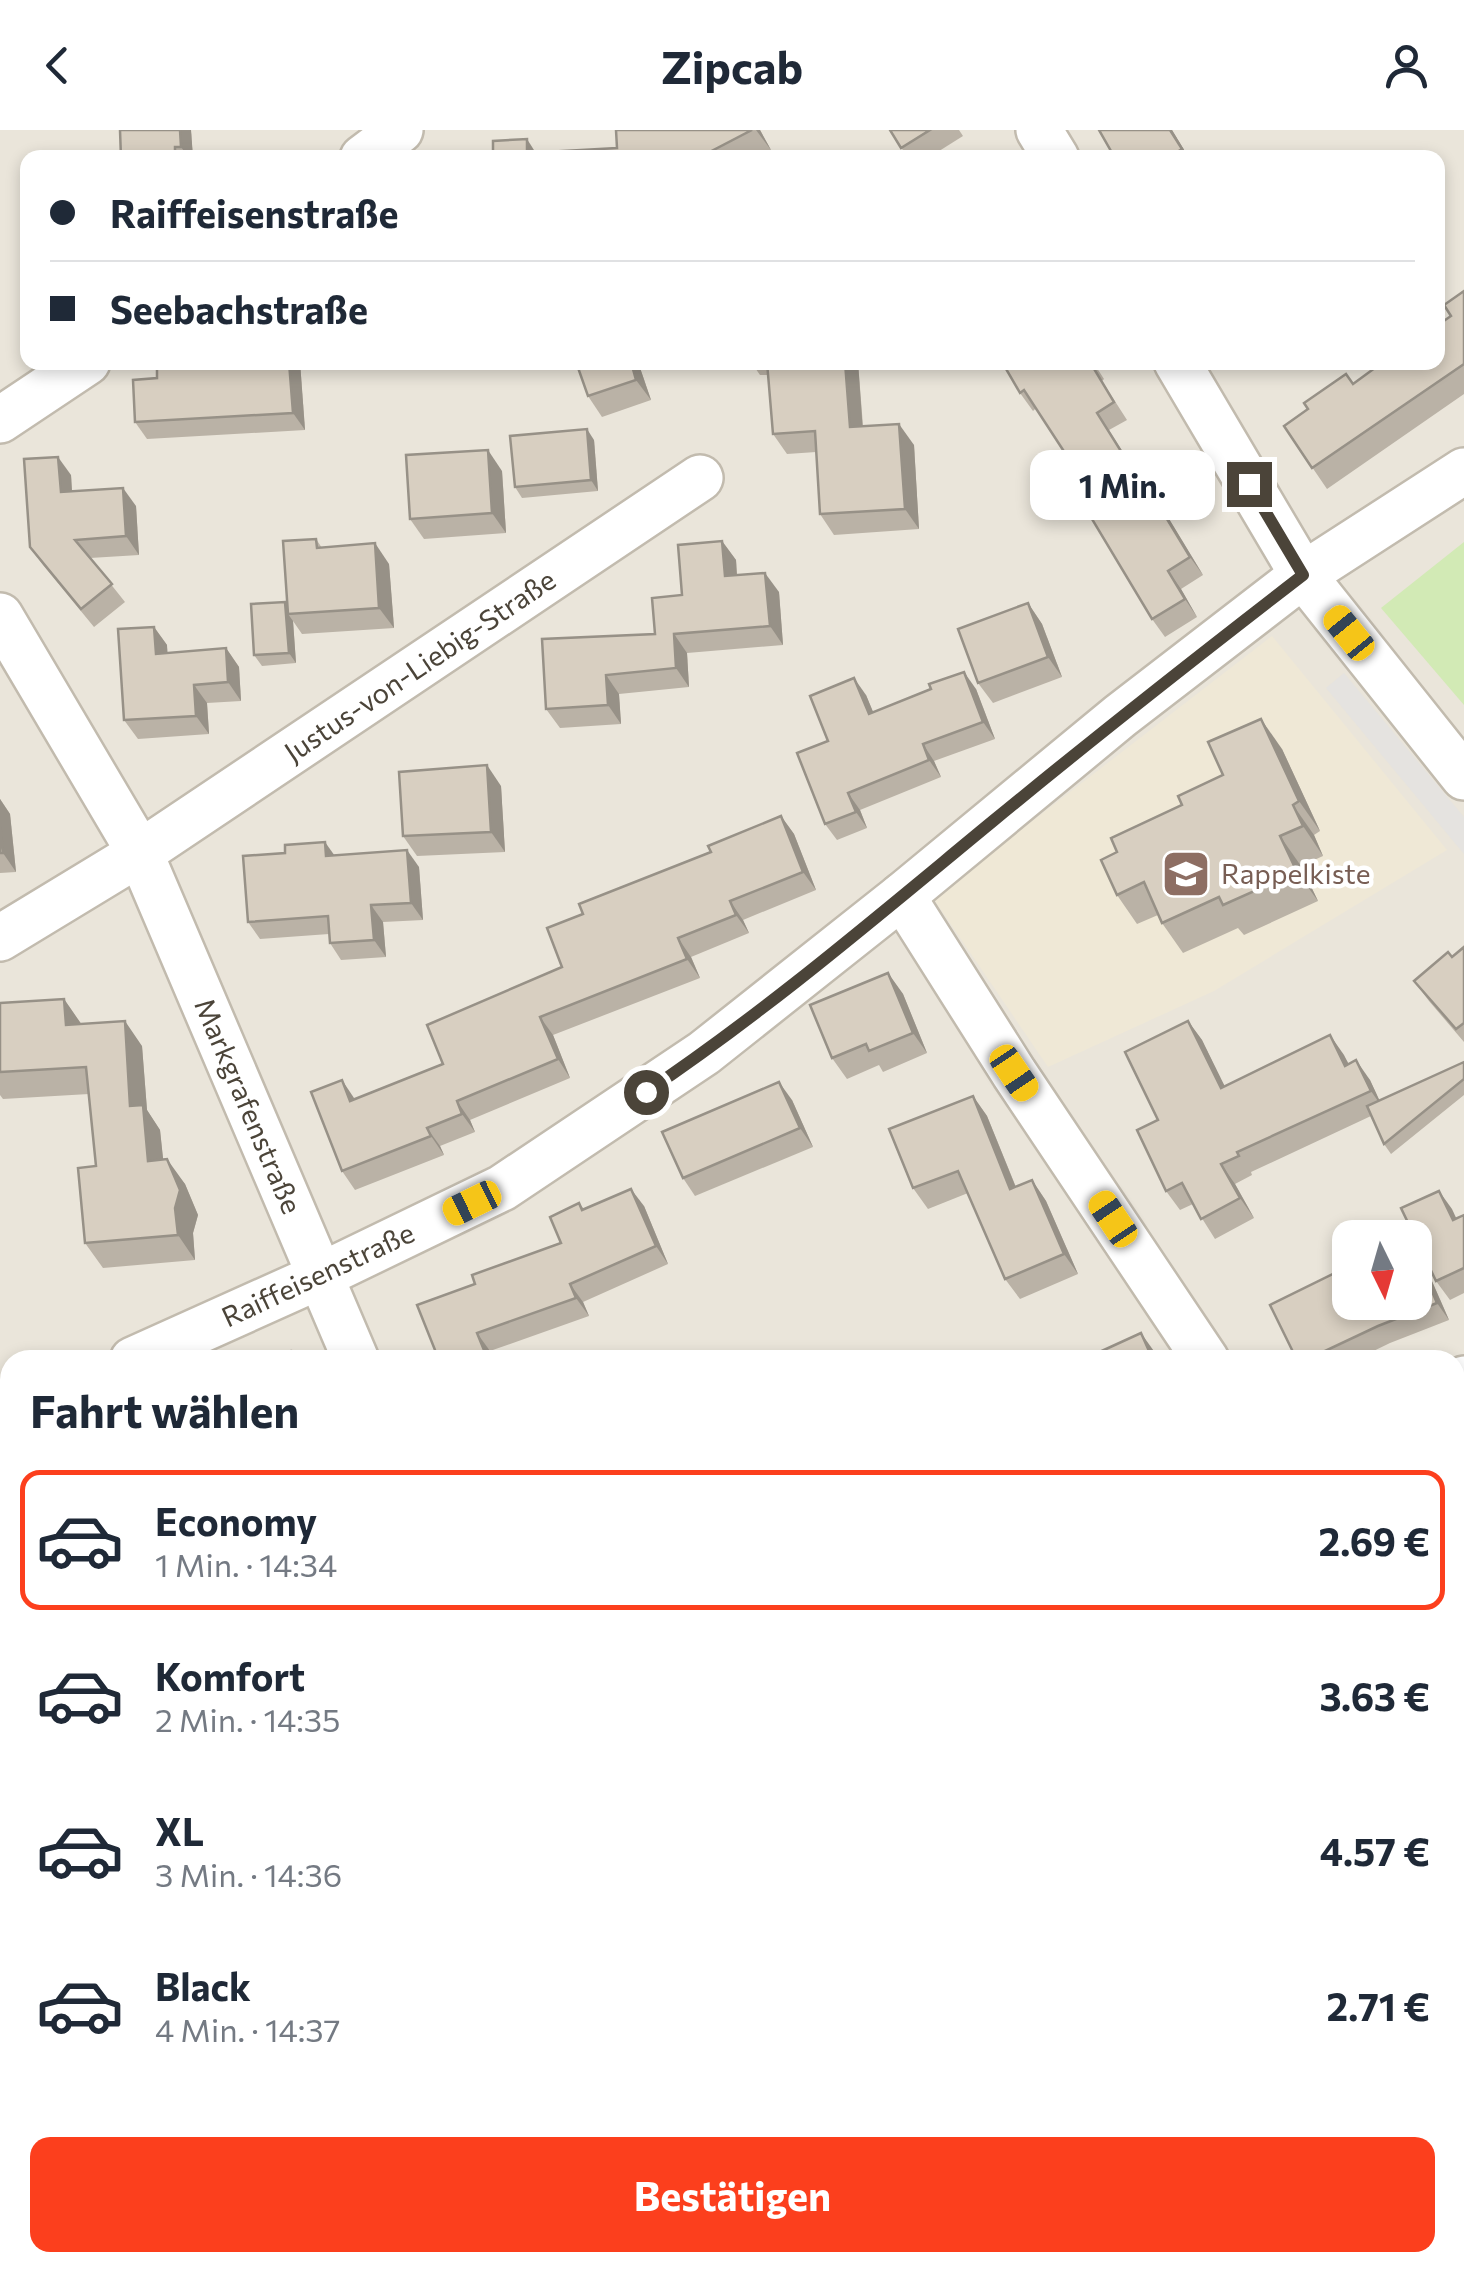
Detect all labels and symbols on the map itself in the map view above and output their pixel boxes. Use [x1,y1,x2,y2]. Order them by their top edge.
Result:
callout: 1 Min. [1029,449,1214,519]
route end [1227,462,1272,507]
street label: Justus-von-Liebig-Straße [277,562,561,769]
car [1318,600,1380,666]
school or university icon: Rappelkiste [1160,848,1212,900]
place label: Rappelkiste [1221,856,1370,890]
street label: Markgrafenstraße [188,993,310,1219]
car [985,1040,1043,1106]
route start [624,1070,669,1115]
car [438,1176,506,1230]
car [1084,1186,1142,1252]
street label: Raiffeisenstraße [216,1215,419,1334]
north arrow [1332,1220,1432,1320]

